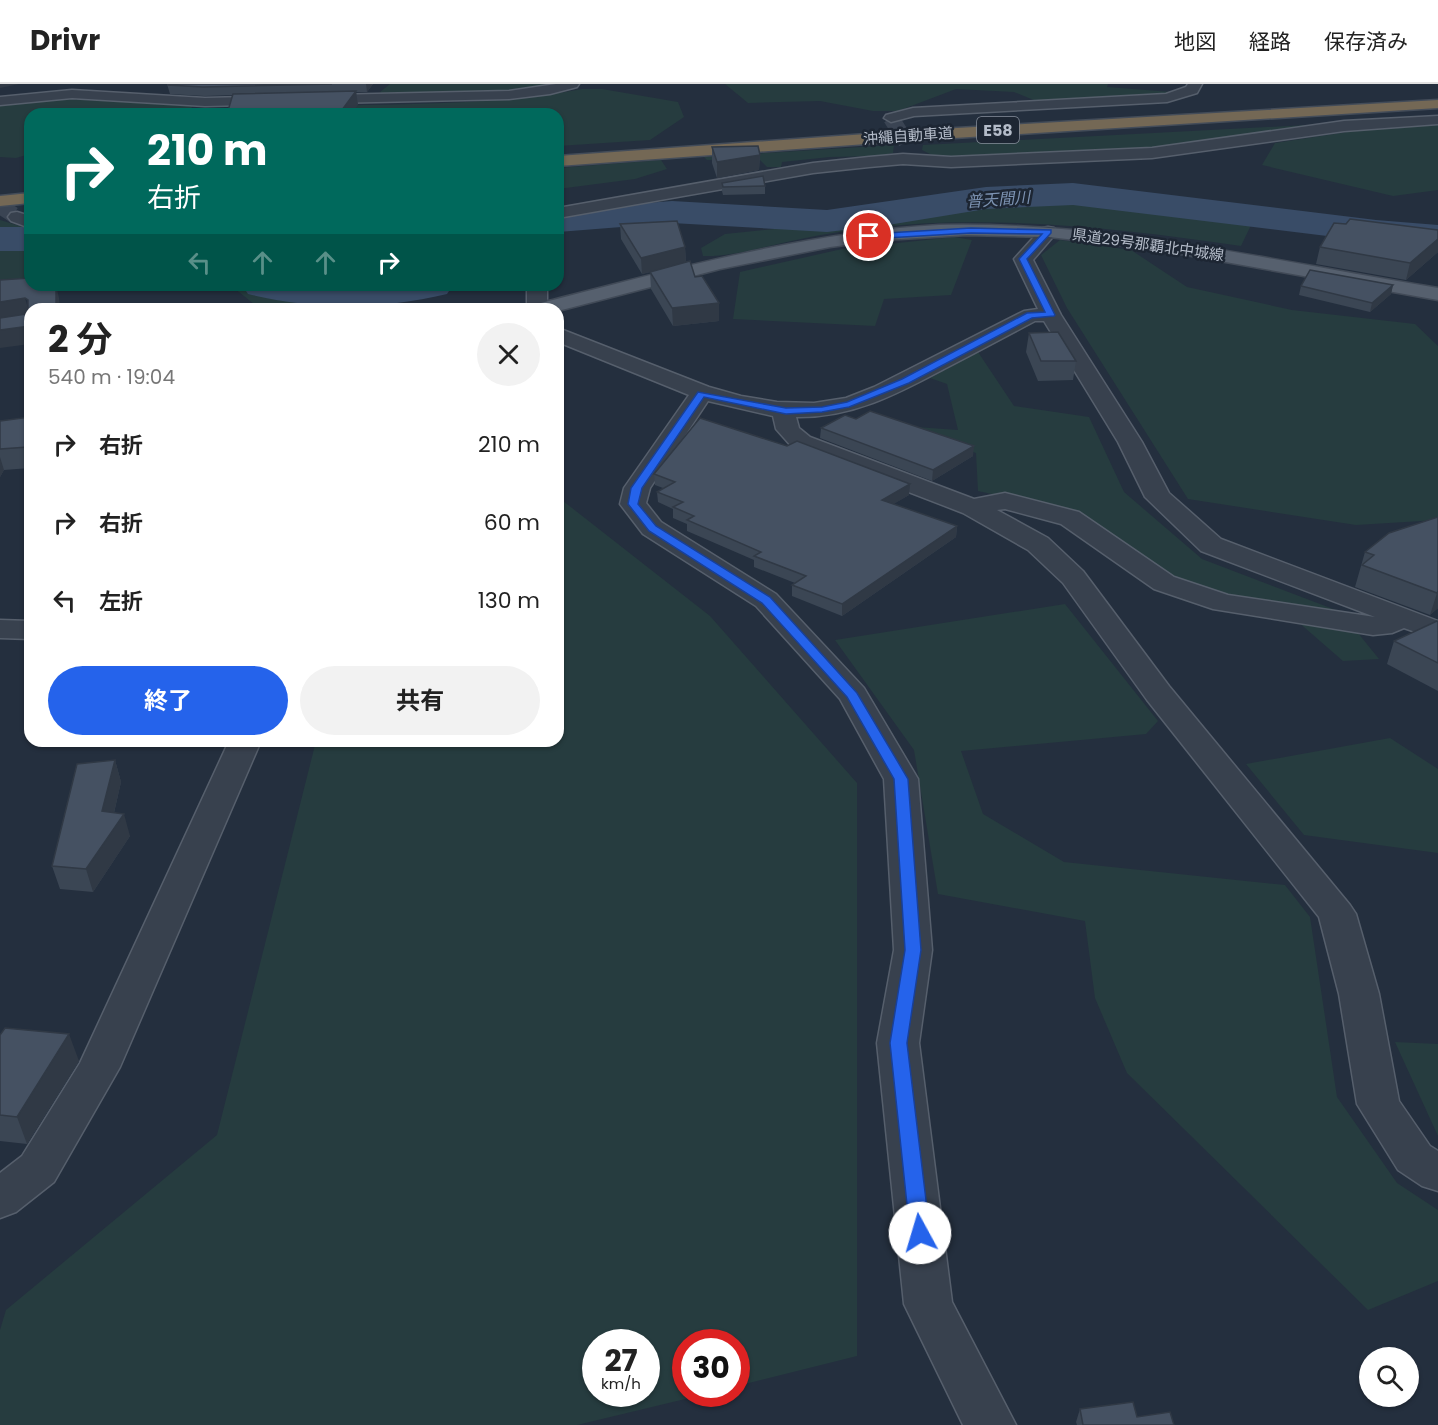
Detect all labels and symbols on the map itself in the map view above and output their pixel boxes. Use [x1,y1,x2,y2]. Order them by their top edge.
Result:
road number: E58 [977,117,1019,143]
street label: 沖縄自動車道 [862,122,954,149]
water label: 普天間川 [965,186,1033,213]
pin [843,210,894,261]
street label: 県道29号那覇北中城線 [1071,223,1225,266]
position arrow [888,1201,952,1265]
speed limit sign: 30 [672,1329,750,1407]

